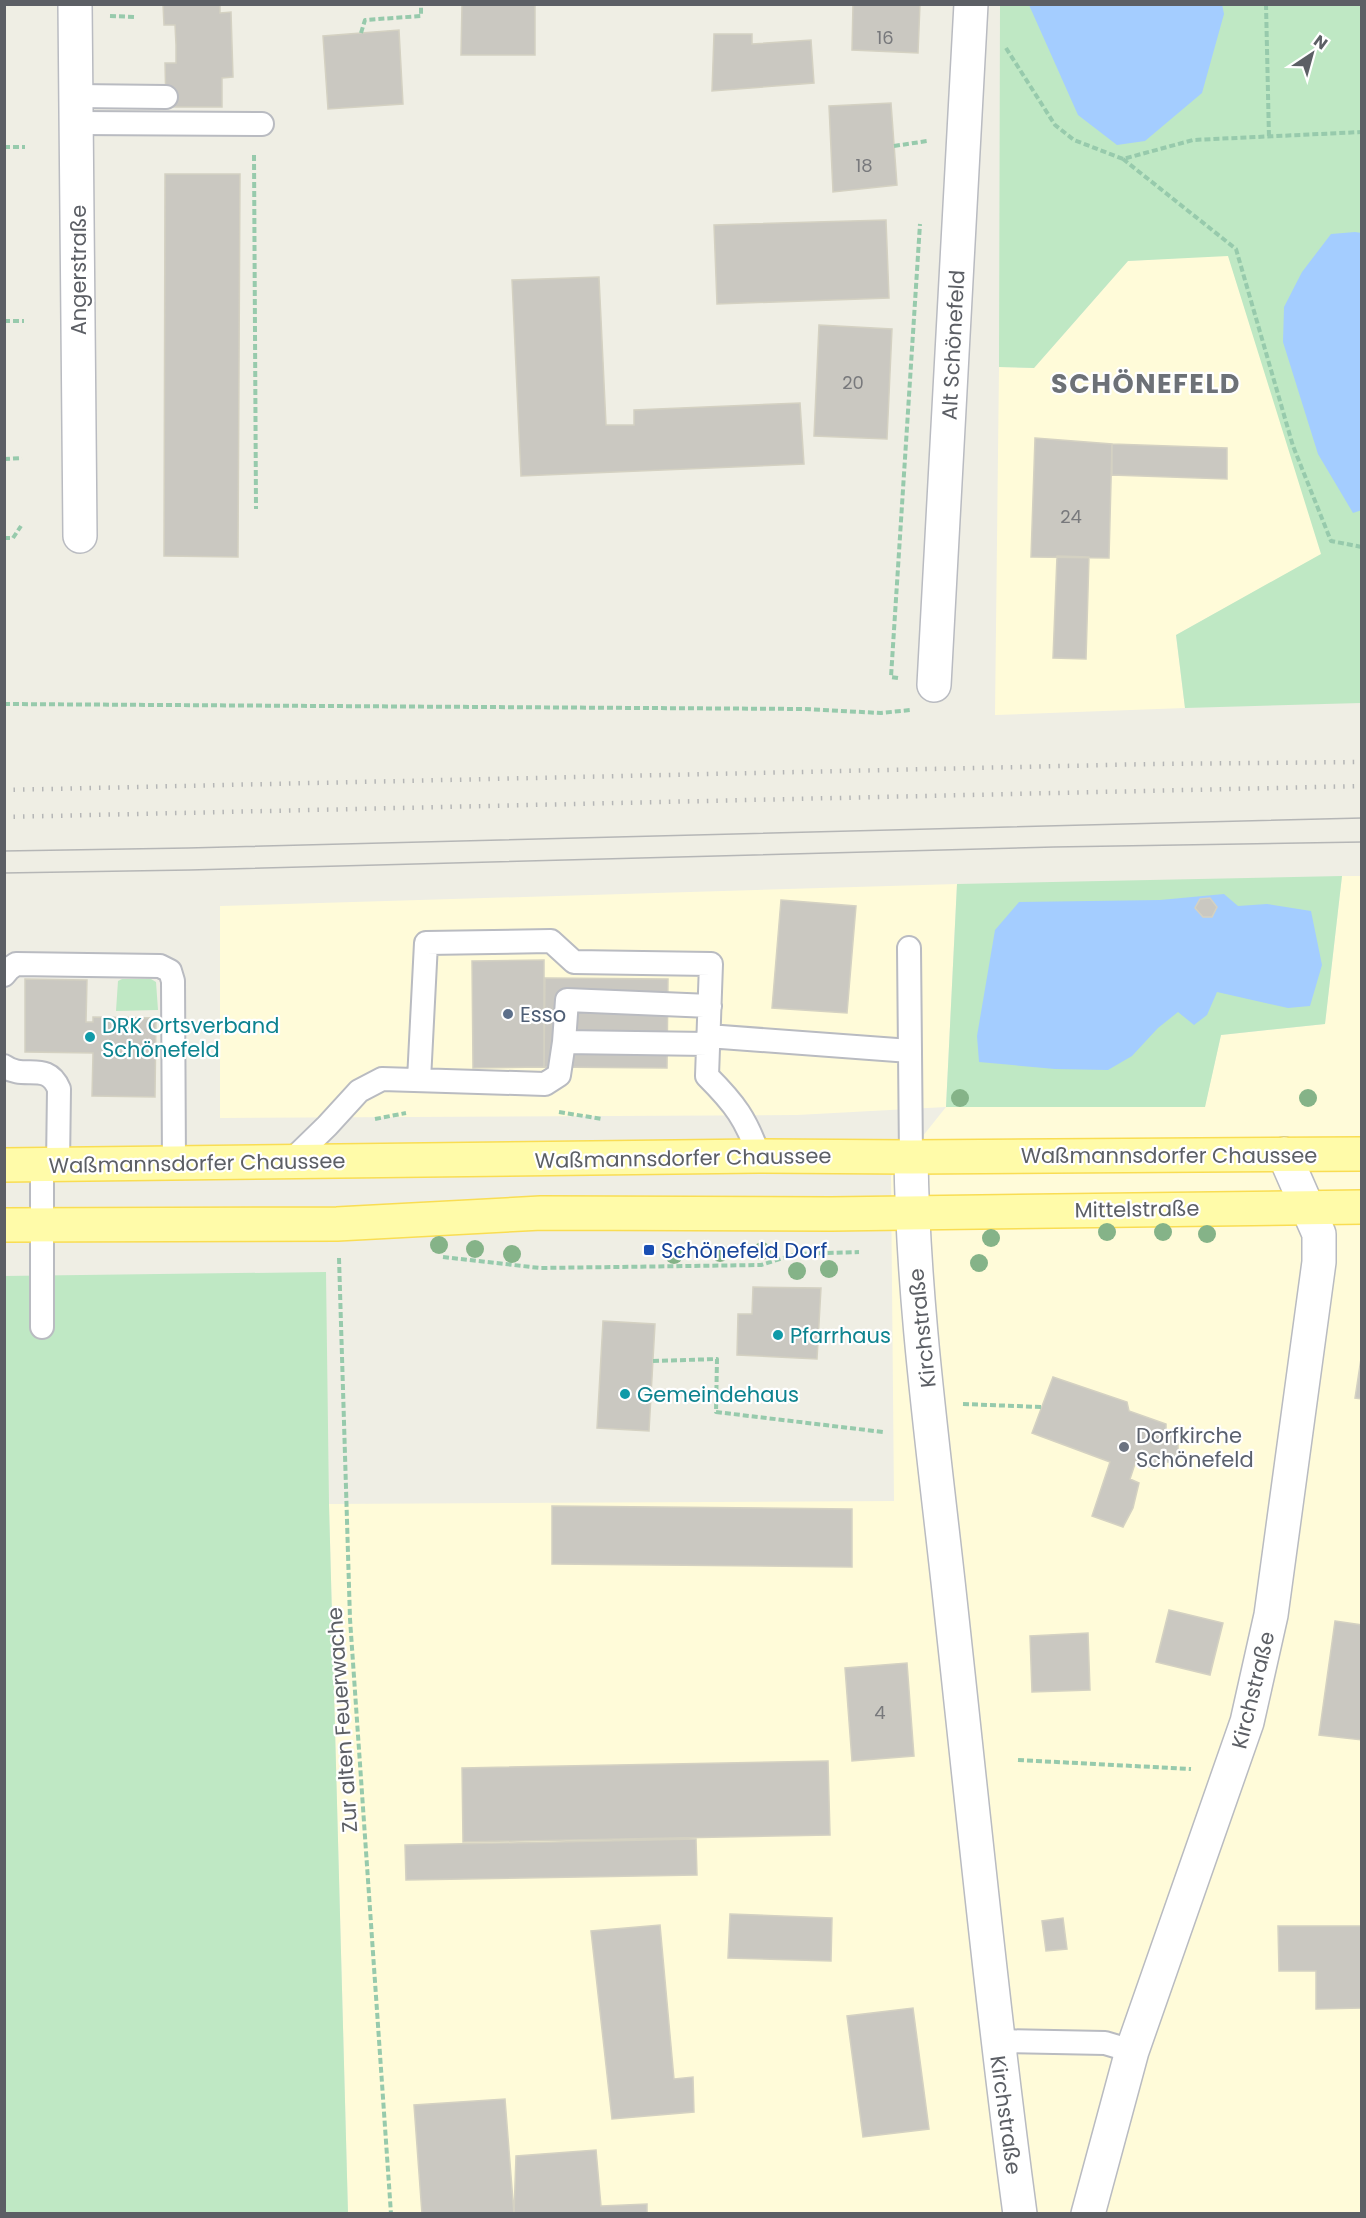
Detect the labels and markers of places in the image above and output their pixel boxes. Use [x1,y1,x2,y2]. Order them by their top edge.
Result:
place label: Esso [520,1000,566,1029]
marker: Esso [501,1007,515,1021]
place label: DRK Ortsverband Schönefeld [102,1011,279,1064]
marker: DRK Ortsverband Schönefeld [83,1030,97,1044]
place label: Schönefeld Dorf [661,1236,827,1265]
marker: Schönefeld Dorf [642,1243,656,1257]
place label: Pfarrhaus [790,1321,891,1350]
marker: Pfarrhaus [771,1328,785,1342]
place label: Gemeindehaus [637,1380,799,1409]
marker: Gemeindehaus [618,1387,632,1401]
place label: Dorfkirche Schönefeld [1136,1421,1254,1474]
marker: Dorfkirche Schönefeld [1117,1440,1131,1454]

